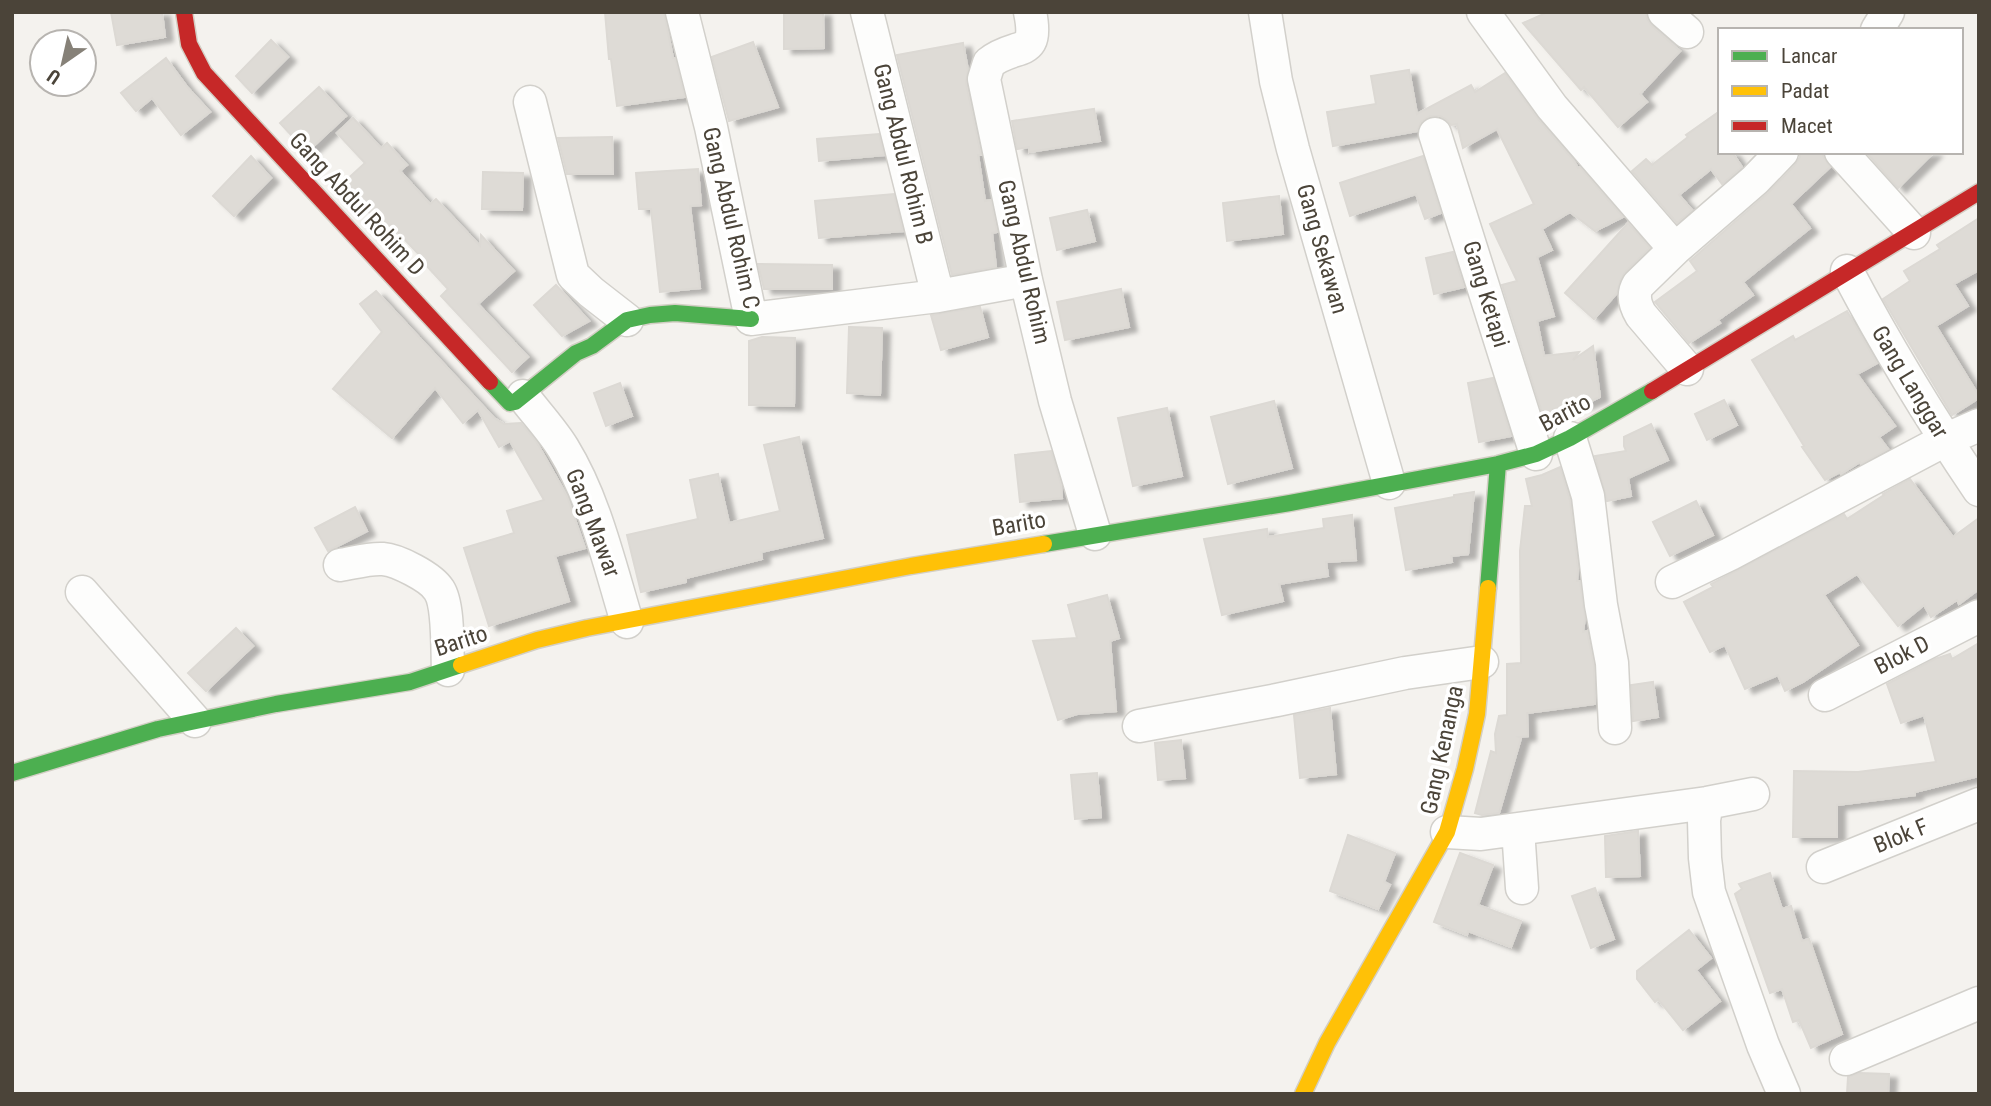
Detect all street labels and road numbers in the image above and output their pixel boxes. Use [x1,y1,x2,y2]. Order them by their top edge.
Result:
street label: Gang Abdul Rohim B [867,61,939,247]
street label: Gang Abdul Rohim C [697,124,765,312]
street label: Gang Abdul Rohim D [284,127,430,281]
street label: Gang Abdul Rohim [992,177,1056,347]
street label: Gang Sekawan [1291,181,1353,317]
street label: Gang Ketapi [1457,238,1515,350]
street label: Gang Langgar [1866,321,1954,443]
street label: Barito [1535,388,1595,438]
street label: Gang Mawar [560,465,626,581]
street label: Barito [990,506,1048,542]
street label: Barito [431,620,491,662]
street label: Blok D [1870,630,1934,680]
street label: Gang Kenanga [1415,683,1469,817]
street label: Blok F [1870,813,1932,859]

